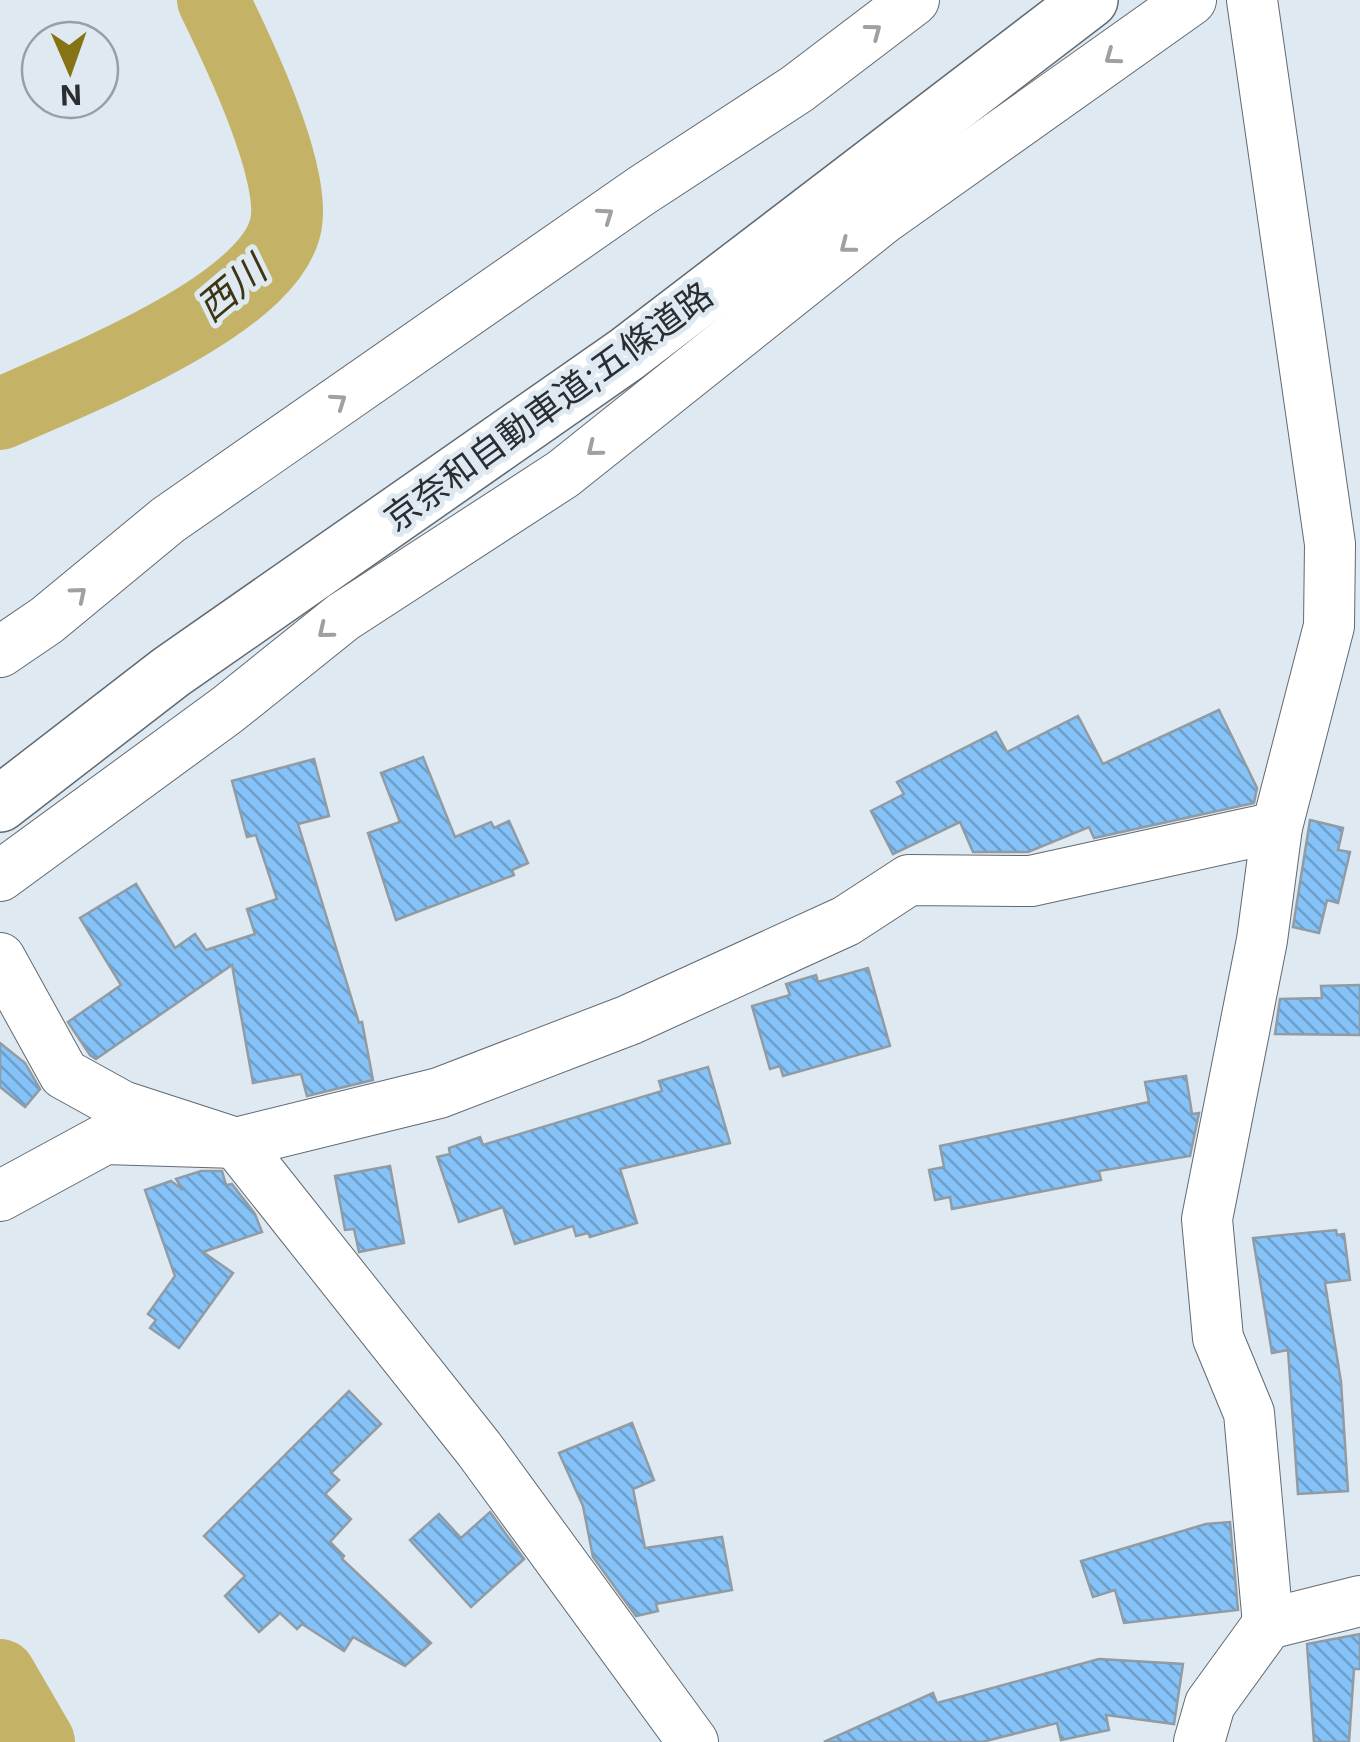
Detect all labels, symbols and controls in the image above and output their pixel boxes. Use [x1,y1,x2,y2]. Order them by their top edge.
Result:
north arrow [20,20,120,120]
one-way arrow [863,25,881,43]
one-way arrow [1105,45,1123,62]
text: N [60,78,82,112]
one-way arrow [595,209,613,227]
one-way arrow [841,234,859,251]
water label: 西川 [187,243,278,330]
street label: 京奈和自動車道;五條道路 [376,273,720,539]
one-way arrow [328,395,347,413]
one-way arrow [587,437,605,455]
one-way arrow [67,588,85,606]
one-way arrow [318,619,336,637]

